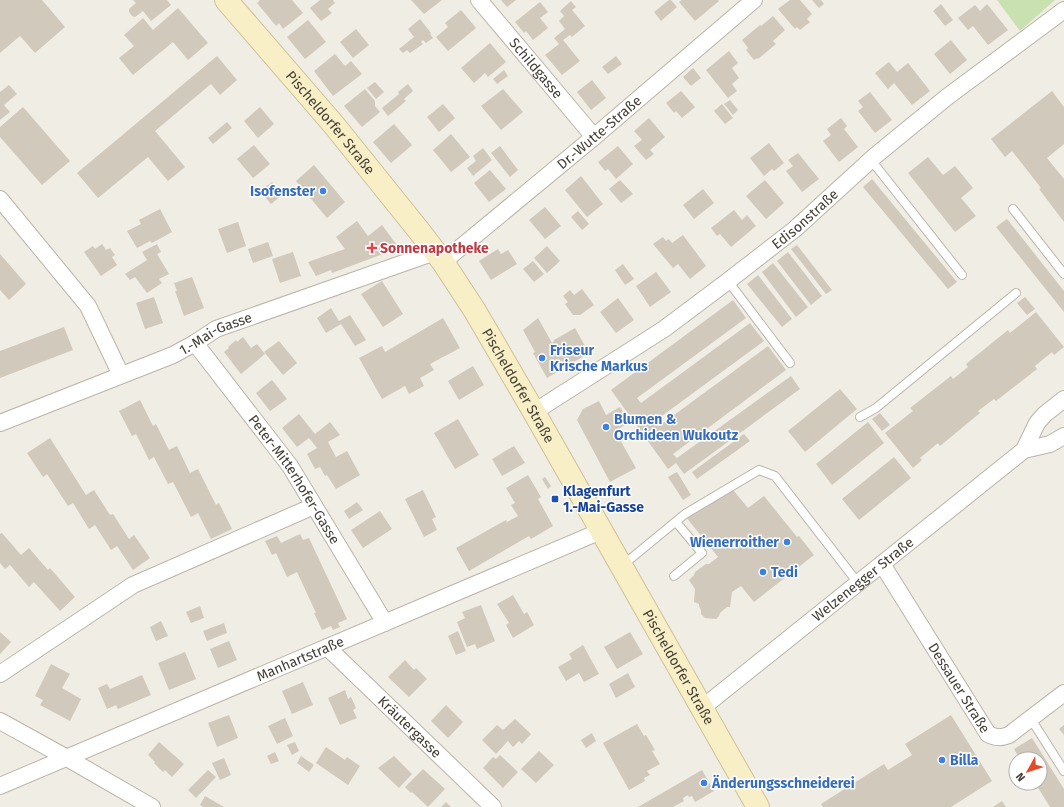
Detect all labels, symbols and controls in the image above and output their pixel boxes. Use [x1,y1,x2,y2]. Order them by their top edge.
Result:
street label: Schildgasse [506,34,567,102]
street label: Pischeldorfer Straße [282,67,379,178]
street label: Dr.-Wutte-Straße [553,92,645,173]
place label: Isofenster [250,183,315,200]
street label: Edisonstraße [768,185,842,252]
marker: Isofenster [318,186,328,196]
place label: Sonnenapotheke [380,240,489,257]
marker: Sonnenapotheke [367,243,377,253]
street label: 1.-Mai-Gasse [176,309,254,358]
street label: Pischeldorfer Straße [478,325,558,446]
place label: Friseur Krische Markus [550,342,648,375]
marker: Friseur Krische Markus [537,353,547,363]
street label: Peter-Mitterhofer-Gasse [245,411,344,547]
place label: Blumen & Orchideen Wukoutz [614,411,739,444]
marker: Blumen & Orchideen Wukoutz [601,422,611,432]
place label: Klagenfurt 1.-Mai-Gasse [563,483,644,516]
marker: Klagenfurt 1.-Mai-Gasse [550,494,560,504]
street label: Welzenegger Straße [809,533,917,625]
place label: Wienerroither [690,534,779,551]
marker: Wienerroither [782,537,792,547]
place label: Tedi [771,564,798,581]
marker: Tedi [758,567,768,577]
street label: Pischeldorfer Straße [639,606,718,728]
street label: Manhartstraße [254,633,346,685]
street label: Dessauer Straße [925,640,994,736]
street label: Kräutergasse [374,692,445,761]
north arrow [1008,751,1048,791]
place label: Billa [950,752,979,769]
marker: Billa [937,755,947,765]
text: N [1013,770,1028,784]
place label: Änderungsschneiderei [711,774,855,792]
marker: Änderungsschneiderei [699,778,709,788]

